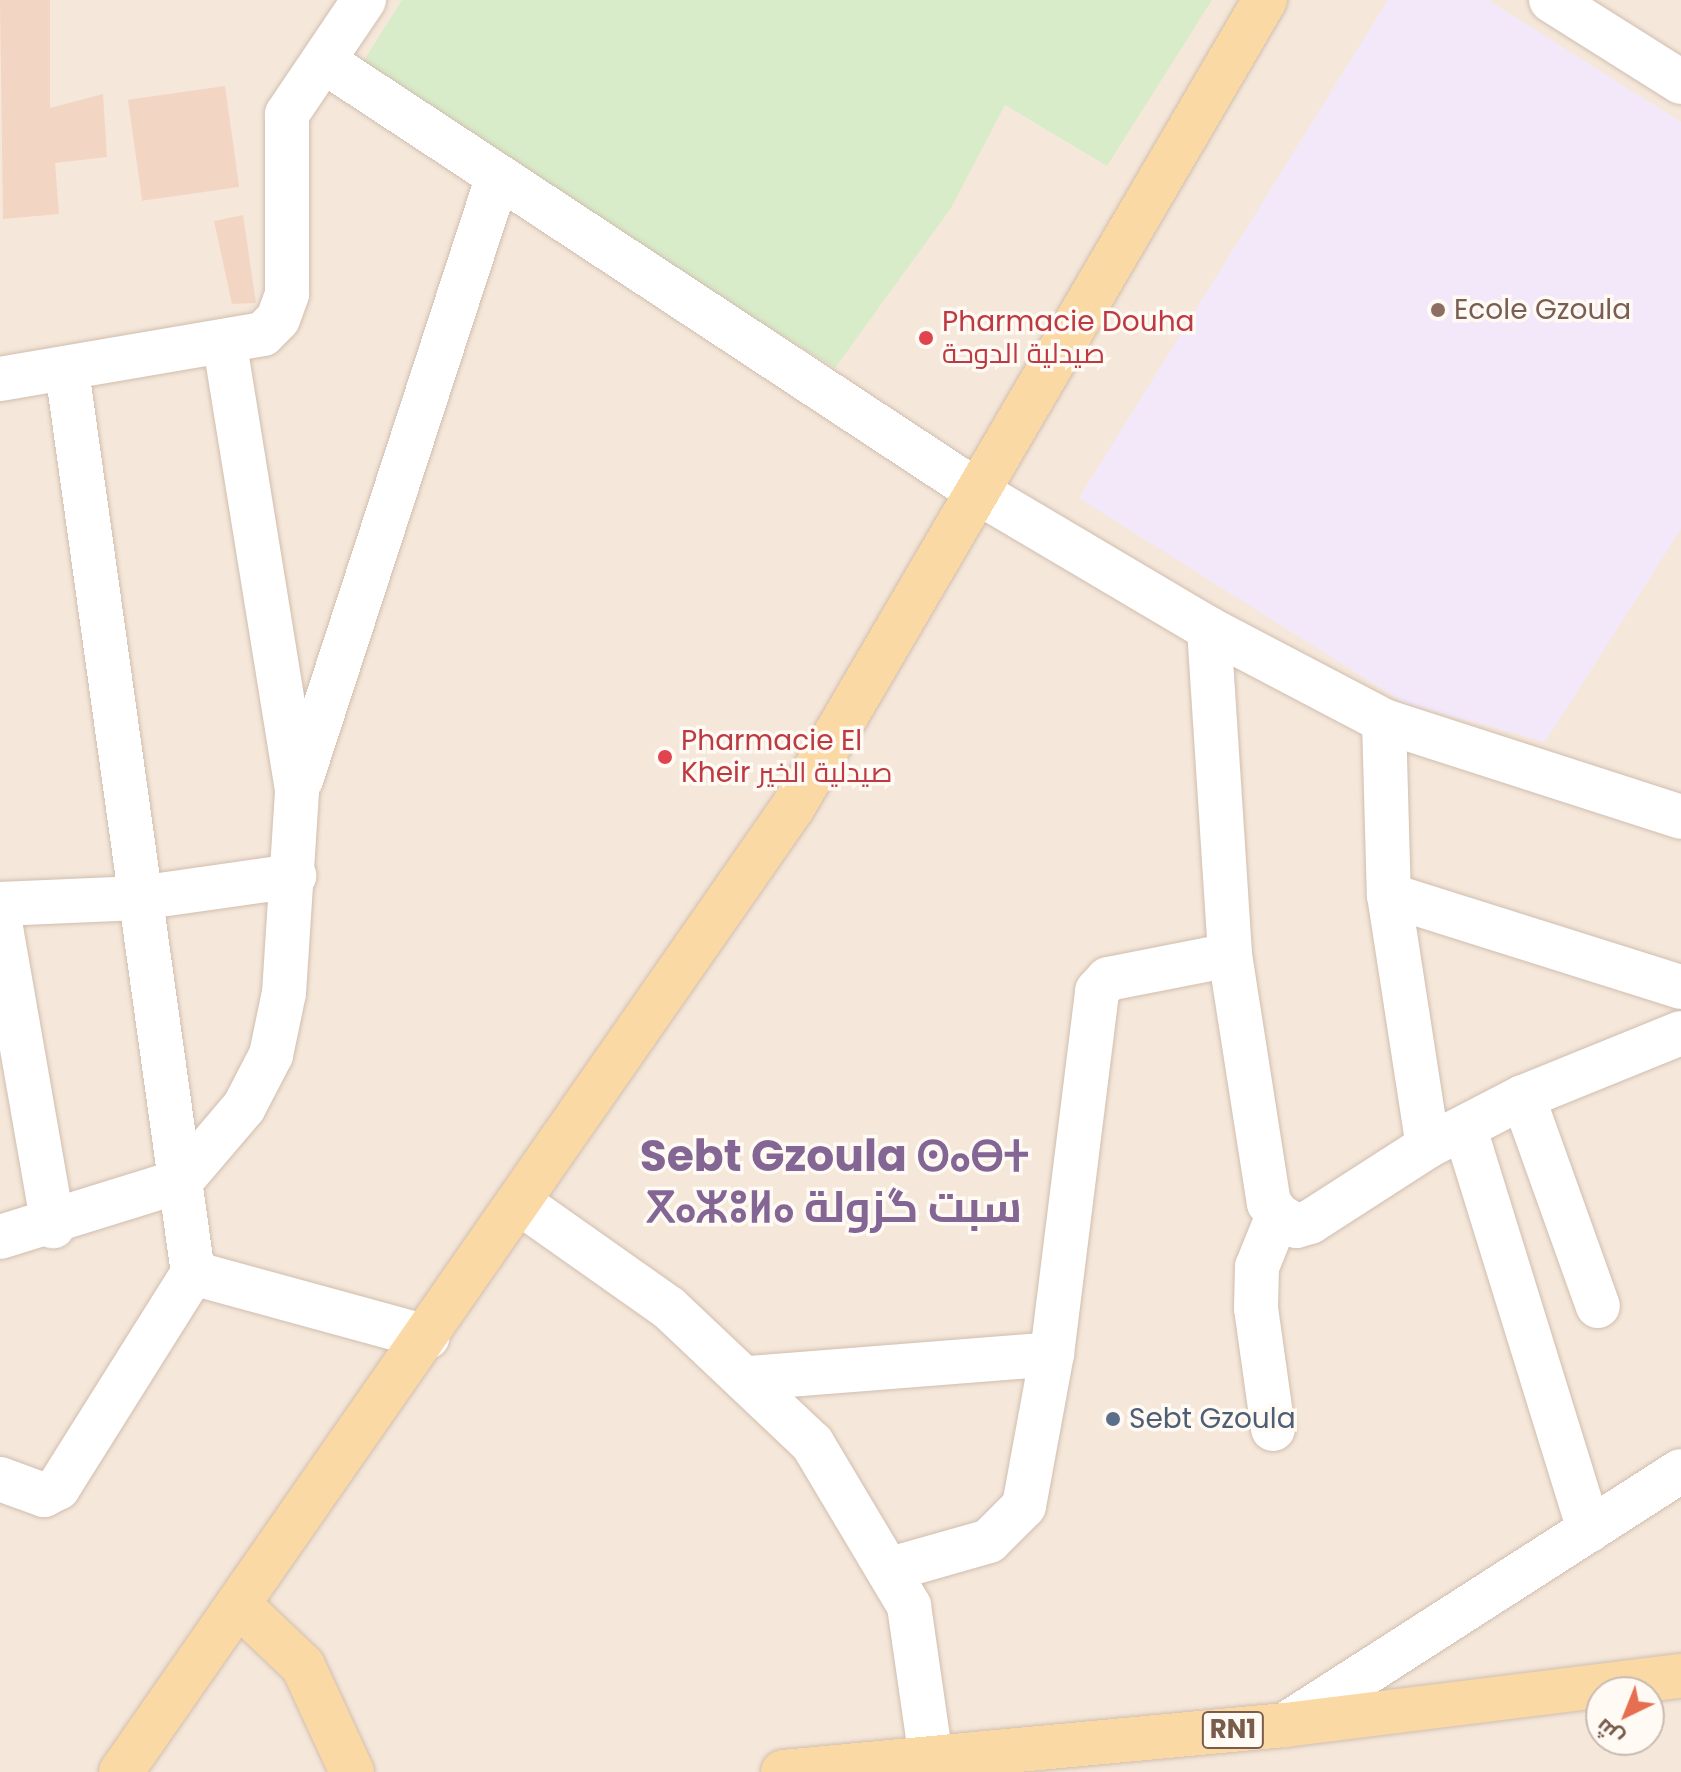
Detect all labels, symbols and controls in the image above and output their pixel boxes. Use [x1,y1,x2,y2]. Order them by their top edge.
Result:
place label: Ecole Gzoula [1454,293,1631,327]
marker: Ecole Gzoula [1429,301,1447,319]
place label: Pharmacie Douha صيدلية الدوحة [942,305,1194,371]
marker: Pharmacie Douha صيدلية الدوحة [917,329,935,347]
place label: Pharmacie El Kheir صيدلية الخير [681,724,892,790]
marker: Pharmacie El Kheir صيدلية الخير [656,748,674,766]
district label: Sebt Gzoula ⵙⴰⴱⵜ ⴳⴰⵣⵓⵍⴰ سبت گزولة [640,1131,1028,1234]
place label: Sebt Gzoula [1129,1402,1296,1436]
marker: Sebt Gzoula [1104,1410,1122,1428]
north arrow [1585,1676,1665,1756]
road number: RN1 [1201,1708,1265,1752]
text: ش [1589,1711,1631,1753]

